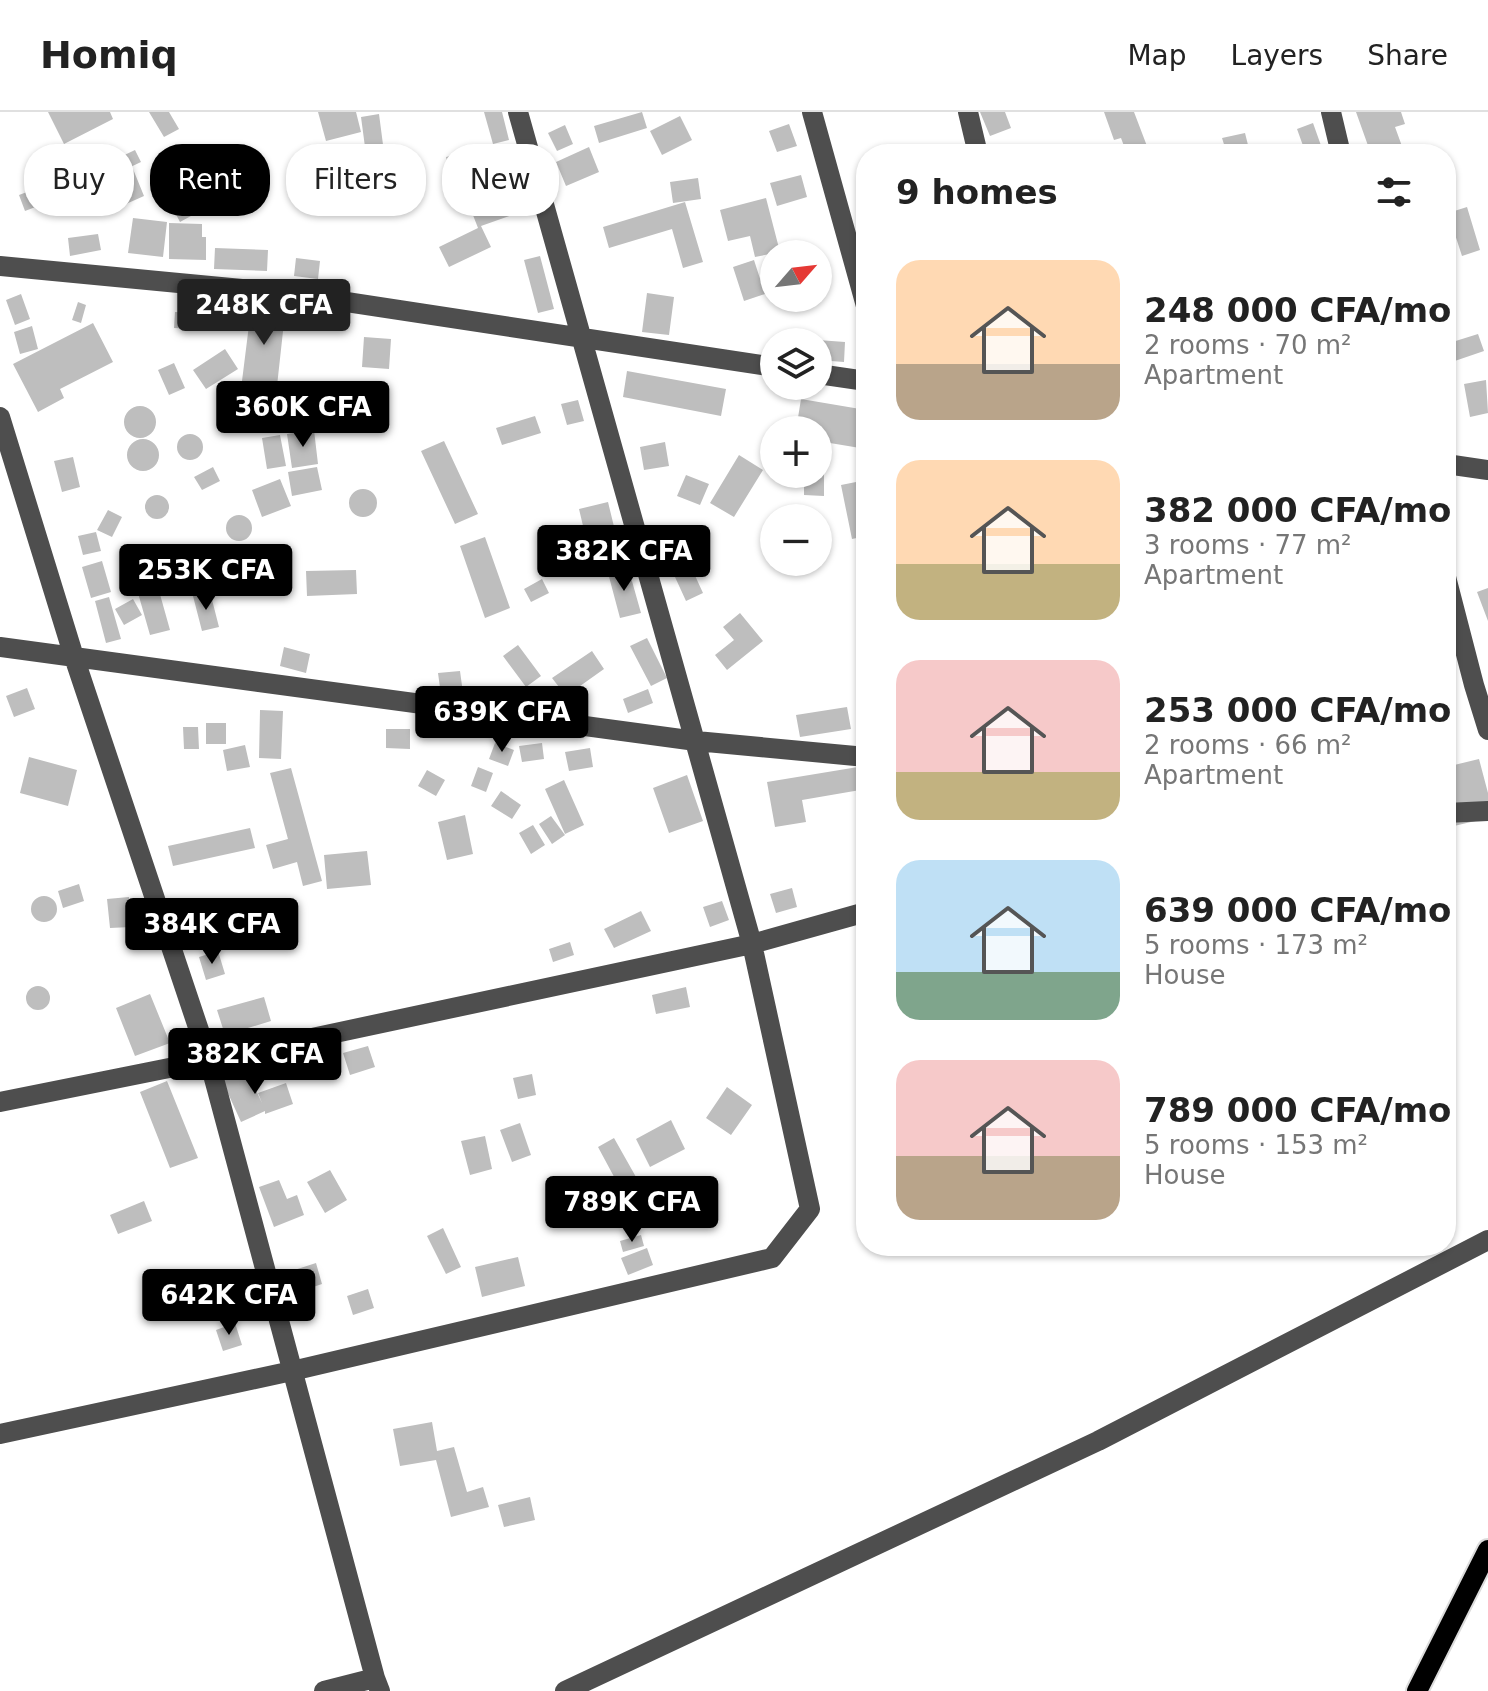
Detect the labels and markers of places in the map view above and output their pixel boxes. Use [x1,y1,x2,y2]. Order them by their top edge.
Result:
pin: 248K CFA [181,279,347,347]
pin: 360K CFA [220,381,386,449]
pin: 382K CFA [541,525,707,593]
pin: 253K CFA [123,544,289,612]
pin: 639K CFA [419,686,585,754]
pin: 384K CFA [129,898,295,966]
pin: 382K CFA [172,1028,338,1096]
pin: 789K CFA [549,1176,715,1244]
pin: 642K CFA [146,1269,312,1337]

